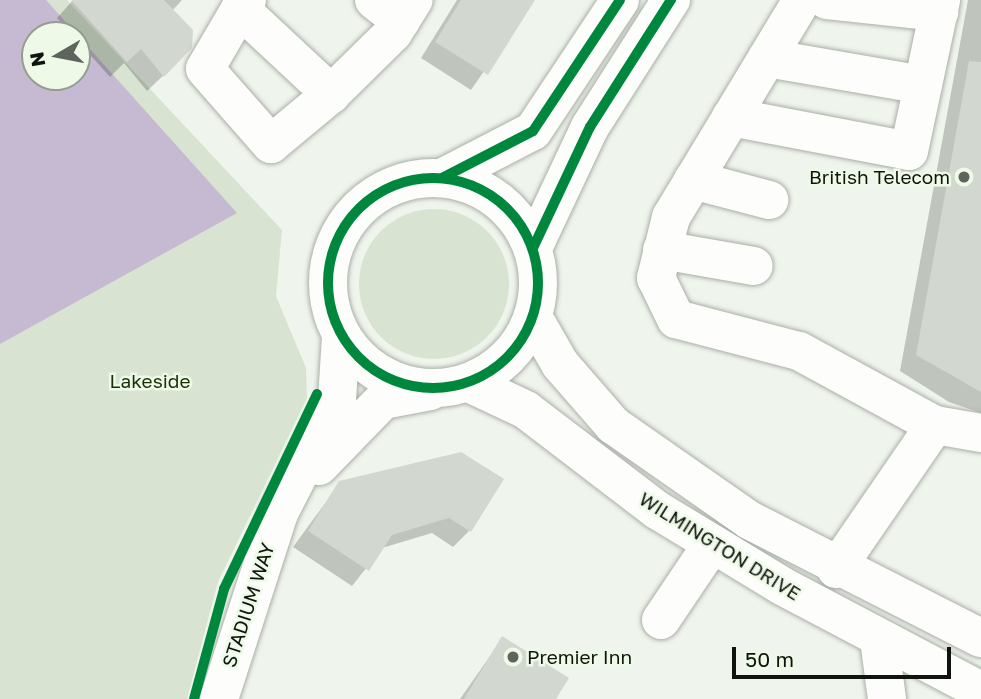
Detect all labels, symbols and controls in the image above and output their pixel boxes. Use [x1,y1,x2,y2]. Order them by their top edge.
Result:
north arrow [21,21,91,91]
text: N [24,50,49,69]
place label: British Telecom [809,166,950,188]
marker: British Telecom [956,169,972,185]
park label: Lakeside [110,370,190,392]
street label: WILMINGTON DRIVE [635,487,805,605]
street label: STADIUM WAY [217,540,279,670]
scale bar [736,632,955,676]
place label: Premier Inn [527,646,632,668]
text: 50 m [745,646,794,672]
marker: Premier Inn [505,649,521,665]

